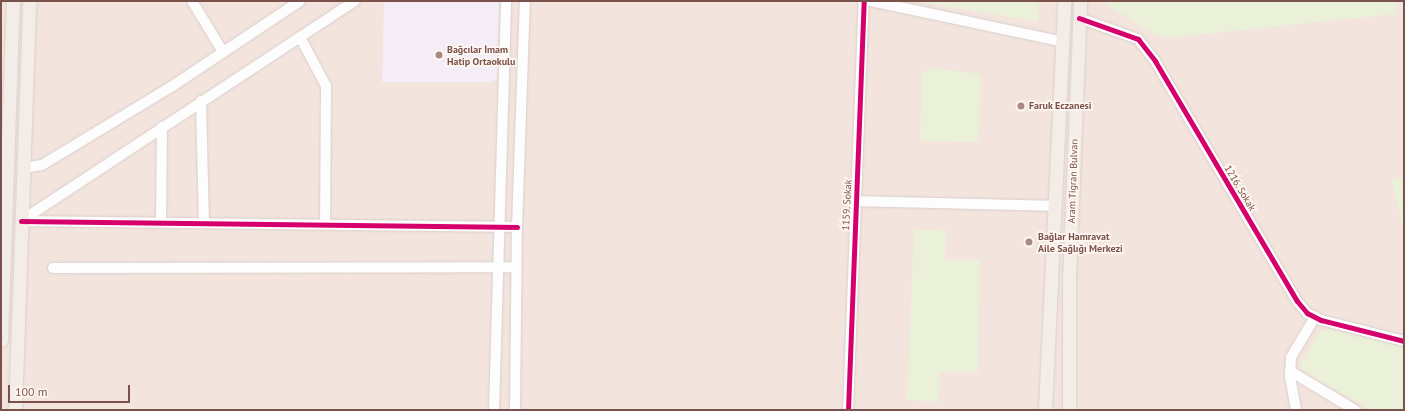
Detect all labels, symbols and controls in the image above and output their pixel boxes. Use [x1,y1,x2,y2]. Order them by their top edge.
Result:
place label: Bağcılar İmam Hatip Ortaokulu [447,43,516,66]
marker: Bağcılar İmam Hatip Ortaokulu [434,50,444,60]
place label: Faruk Eczanesi [1029,100,1092,112]
marker: Faruk Eczanesi [1016,101,1026,111]
street label: Aram Tigran Bulvarı [1066,138,1080,224]
street label: 1216. Sokak [1222,163,1258,213]
street label: 1159. Sokak [840,179,854,231]
place label: Bağlar Hamravat Aile Sağlığı Merkezi [1038,230,1123,254]
marker: Bağlar Hamravat Aile Sağlığı Merkezi [1023,236,1035,248]
scale bar [10,377,132,403]
text: 100 m [15,384,48,399]

